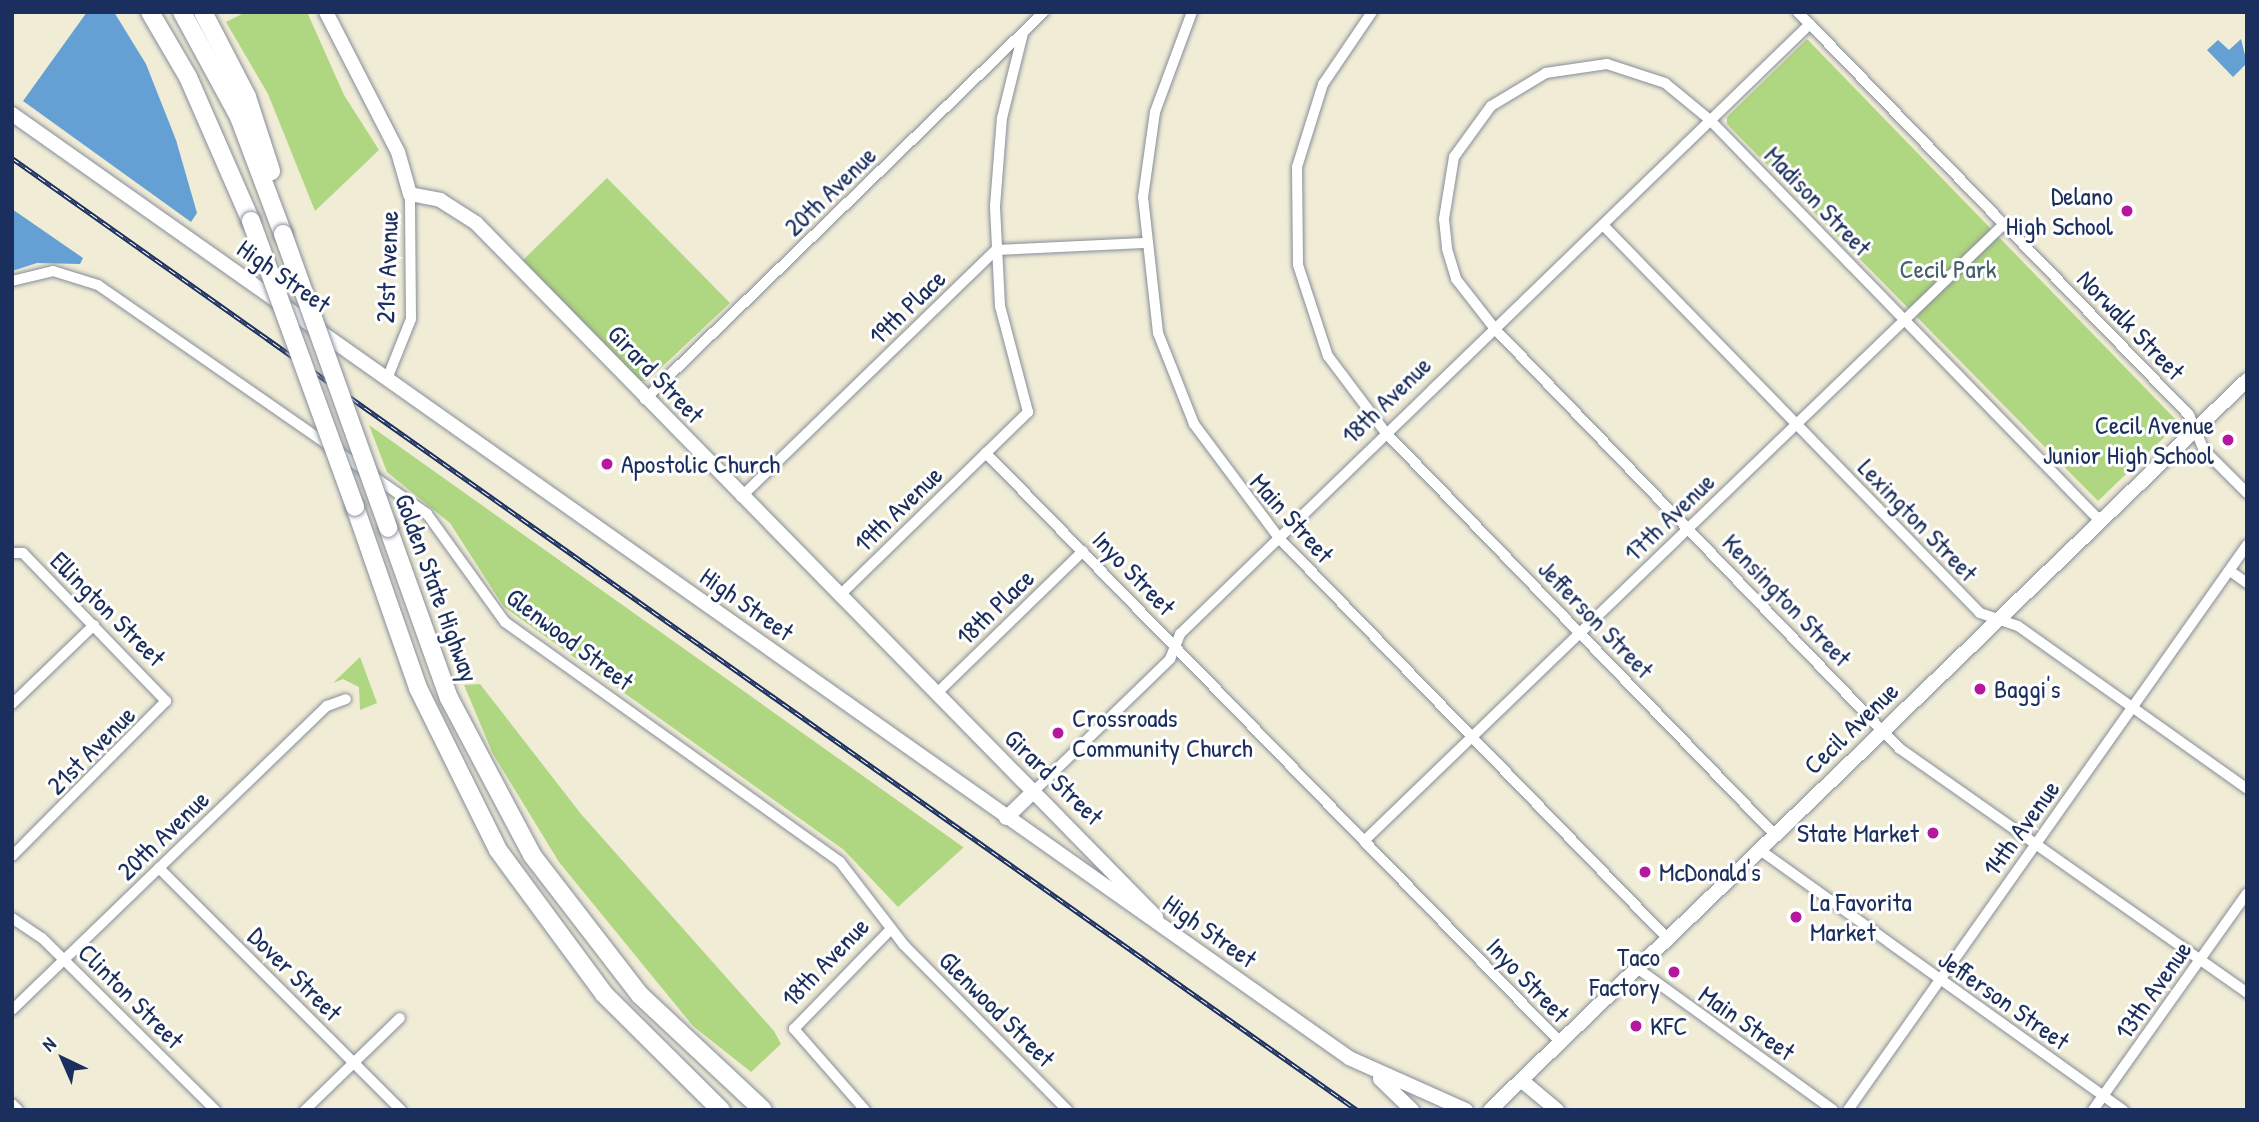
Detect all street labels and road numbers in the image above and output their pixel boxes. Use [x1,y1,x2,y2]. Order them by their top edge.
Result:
street label: 20th Avenue [778,140,882,242]
street label: Madison Street [1758,140,1878,262]
street label: 21st Avenue [369,210,405,324]
street label: High Street [231,233,337,319]
street label: 19th Place [862,263,952,351]
street label: Norwalk Street [2071,264,2191,386]
street label: Girard Street [601,318,711,430]
street label: 18th Avenue [1335,350,1437,450]
street label: Lexington Street [1852,452,1984,588]
street label: 19th Avenue [847,459,949,559]
street label: 17th Avenue [1617,466,1721,568]
street label: Main Street [1244,467,1340,569]
street label: Golden State Highway [388,490,486,686]
street label: Inyo Street [1086,524,1182,622]
street label: Kensington Street [1716,527,1858,673]
street label: Ellington Street [44,545,172,673]
street label: Jefferson Street [1532,553,1660,685]
street label: High Street [694,561,800,647]
street label: 18th Place [949,562,1041,652]
street label: Glenwood Street [500,581,640,697]
street label: Cecil Avenue [1797,675,1905,781]
street label: 21st Avenue [40,699,142,801]
street label: Girard Street [998,722,1110,832]
street label: 14th Avenue [1976,774,2066,882]
street label: 20th Avenue [111,784,215,886]
street label: High Street [1157,888,1263,974]
street label: 18th Avenue [775,911,875,1013]
street label: Dover Street [242,921,348,1027]
street label: Inyo Street [1480,931,1576,1029]
street label: 13th Avenue [2108,935,2198,1045]
street label: Clinton Street [72,937,190,1055]
street label: Jefferson Street [1933,943,2075,1057]
street label: Glenwood Street [933,945,1061,1073]
street label: Main Street [1693,979,1801,1067]

